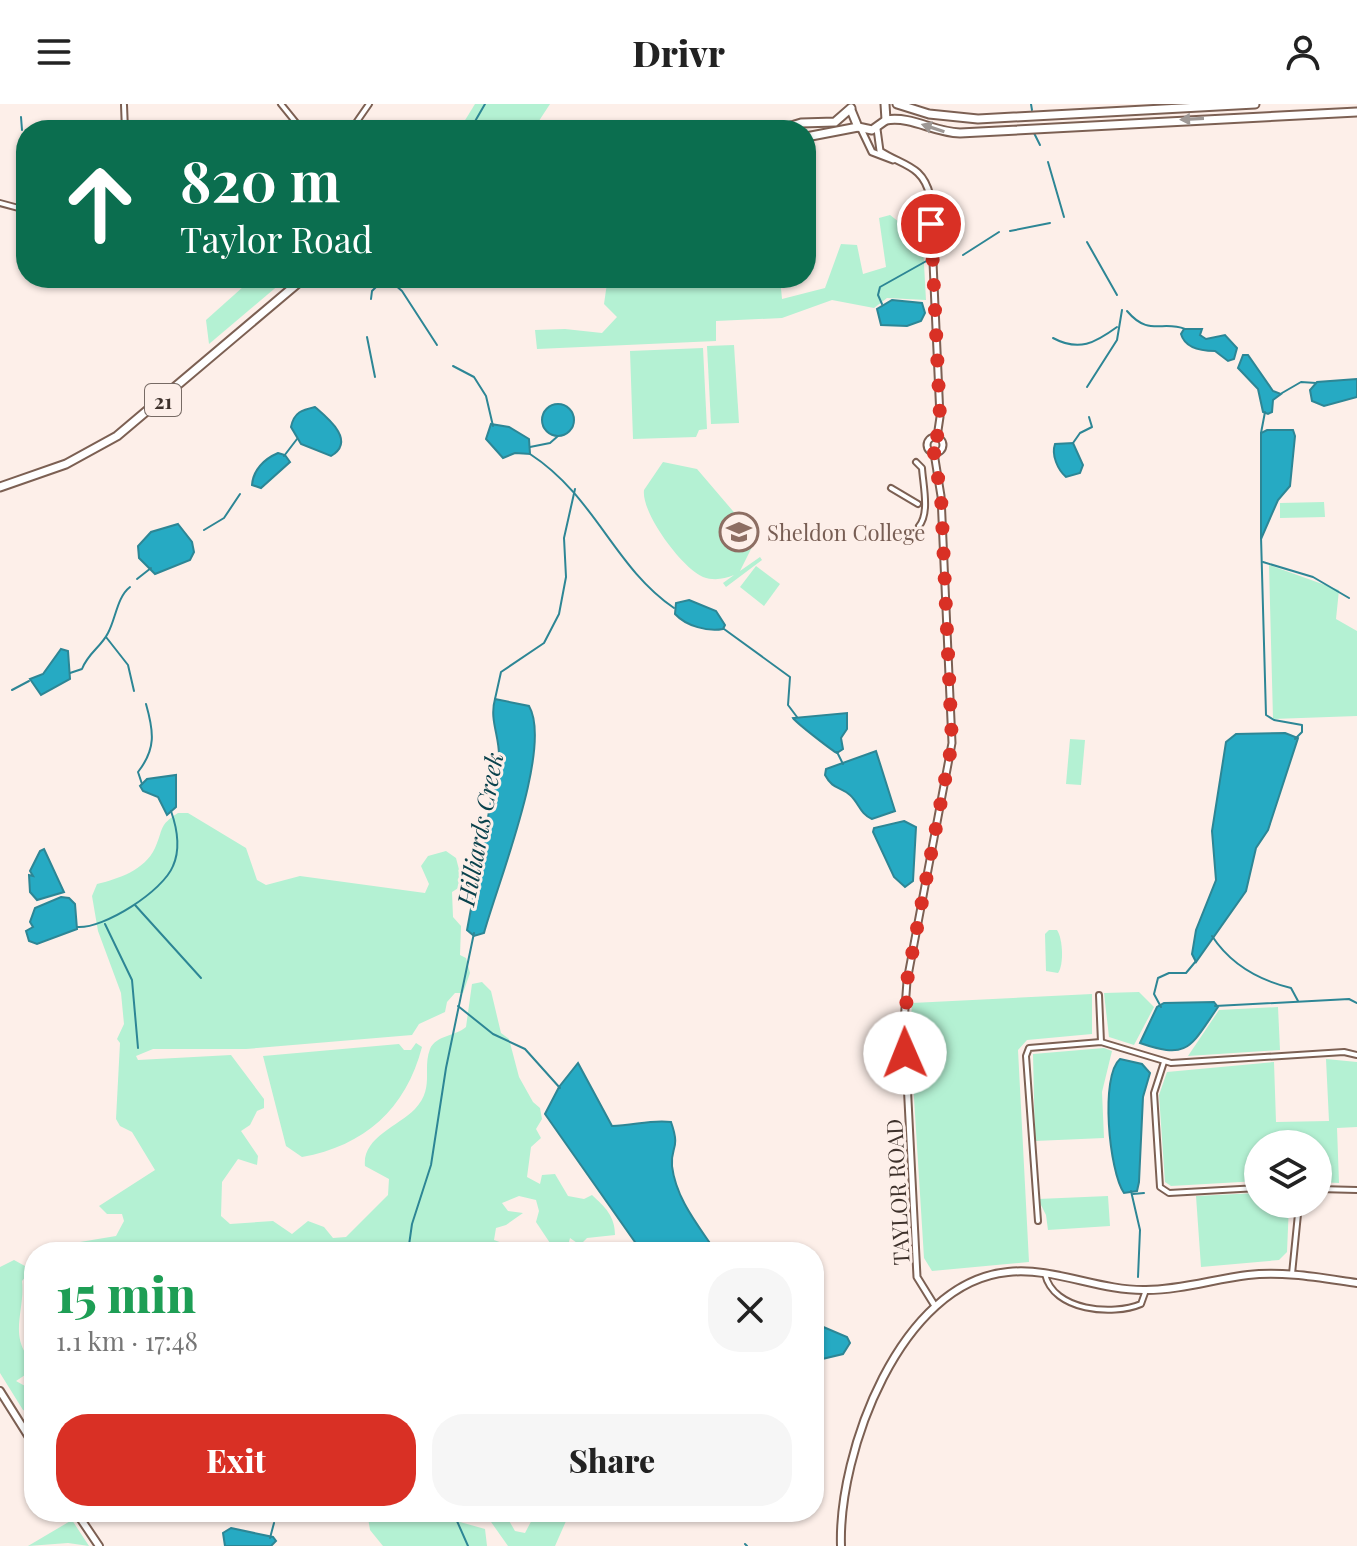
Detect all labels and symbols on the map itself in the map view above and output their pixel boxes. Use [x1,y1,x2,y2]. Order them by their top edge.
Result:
one-way arrow [1179,113,1204,126]
one-way arrow [921,121,945,133]
pin [897,190,965,258]
road number: 21 [145,384,181,416]
school or university icon: Sheldon College [718,511,760,553]
place label: Sheldon College [767,517,925,547]
water label: Hilliards Creek [448,750,510,909]
position arrow [863,1011,947,1095]
street label: TAYLOR ROAD [878,1118,916,1266]

